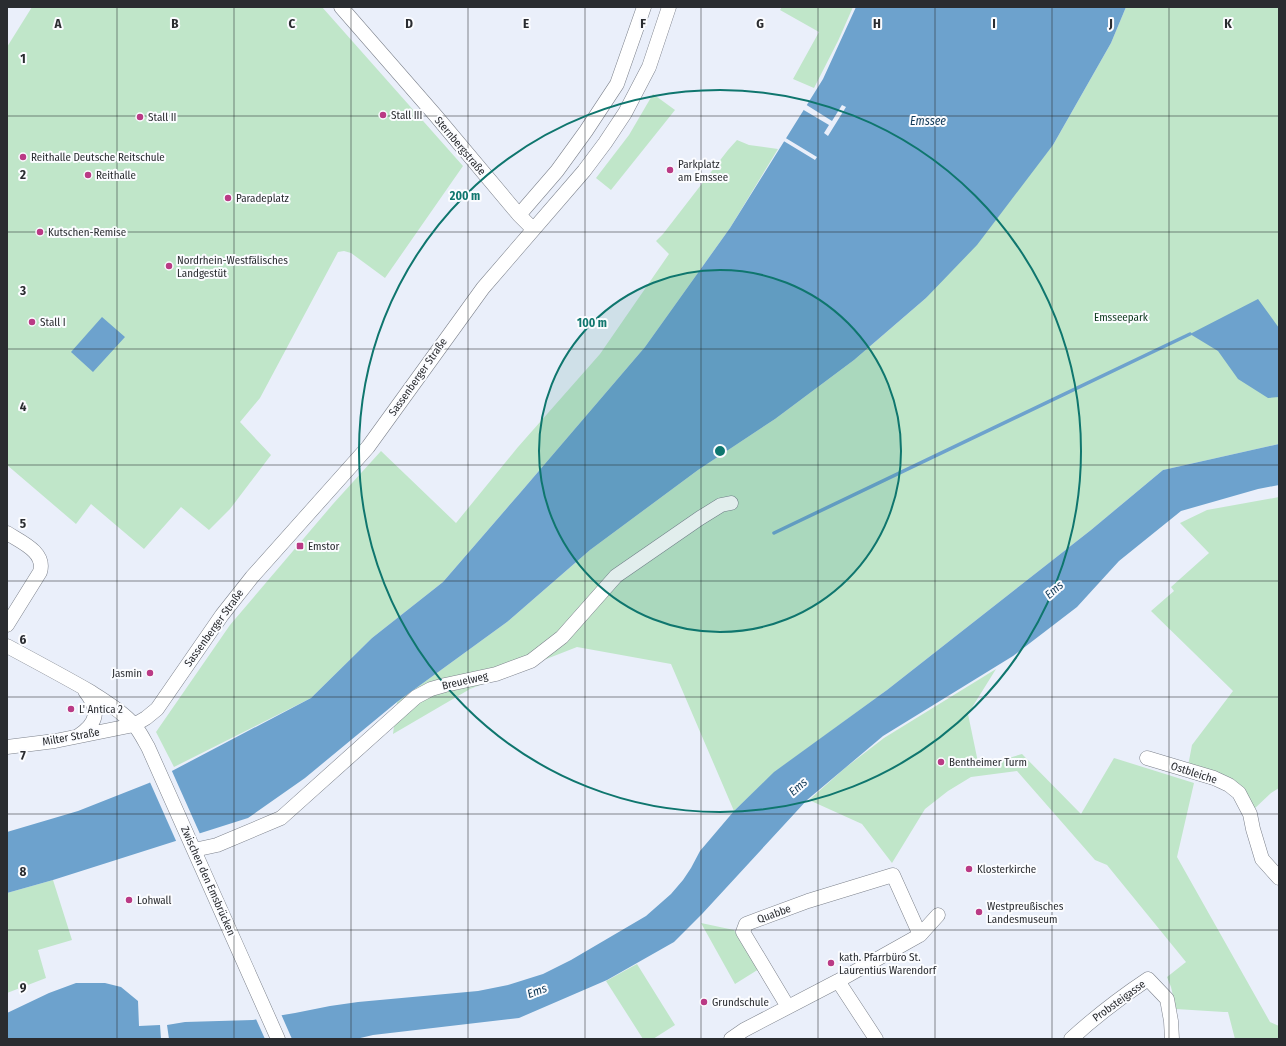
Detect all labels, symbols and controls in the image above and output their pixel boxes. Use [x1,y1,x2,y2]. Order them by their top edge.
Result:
text: A [53,16,62,31]
text: B [171,16,179,31]
text: C [289,16,296,31]
text: D [405,16,413,31]
text: E [523,16,529,31]
text: F [640,16,646,31]
text: G [756,16,764,31]
text: H [873,16,881,31]
text: I [992,16,996,31]
text: J [1108,16,1113,31]
text: K [1224,16,1232,31]
text: 1 [20,51,26,66]
place label: Stall III [391,109,422,122]
marker: Stall III [378,110,388,120]
place label: Stall II [148,111,176,124]
marker: Stall II [135,112,145,122]
street label: Sternbergstraße [432,114,488,178]
water label: Emssee [910,114,946,128]
place label: Reithalle Deutsche Reitschule [31,151,165,164]
marker: Reithalle Deutsche Reitschule [18,152,28,162]
place label: Parkplatz am Emssee [678,158,728,184]
marker: Parkplatz am Emssee [665,165,675,175]
text: 2 [19,167,26,182]
place label: Reithalle [96,169,136,182]
marker: Reithalle [83,170,93,180]
text: 200 m [449,189,480,203]
place label: Paradeplatz [236,192,289,205]
marker: Paradeplatz [223,193,233,203]
place label: Kutschen-Remise [48,226,126,239]
marker: Kutschen-Remise [35,227,45,237]
place label: Nordrhein-Westfälisches Landgestüt [177,254,288,280]
marker: Nordrhein-Westfälisches Landgestüt [164,261,174,271]
text: 3 [19,283,26,298]
park label: Emsseepark [1094,311,1149,324]
place label: Stall I [40,316,66,329]
text: 100 m [577,316,607,330]
marker: Stall I [27,317,37,327]
street label: Sassenberger Straße [386,335,450,419]
text: 4 [20,399,27,414]
centre of rings [713,444,727,458]
text: 5 [20,516,26,531]
place label: Emstor [308,540,339,553]
marker: Emstor [295,541,305,551]
water label: Ems [1042,578,1066,602]
street label: Sassenberger Straße [182,587,246,669]
text: 6 [20,632,27,647]
place label: Jasmin [112,667,142,680]
marker: Jasmin [145,668,155,678]
street label: Breuelweg [441,669,490,693]
place label: L' Antica 2 [79,703,123,716]
marker: L' Antica 2 [66,704,76,714]
street label: Milter Straße [41,726,101,748]
text: 7 [20,748,26,763]
place label: Bentheimer Turm [949,756,1027,769]
marker: Bentheimer Turm [936,757,946,767]
street label: Ostbleiche [1169,759,1219,787]
water label: Ems [786,775,810,799]
street label: Zwischen den Emsbrücken [178,824,238,938]
place label: Klosterkirche [977,863,1036,876]
text: 8 [20,864,27,879]
marker: Klosterkirche [964,864,974,874]
place label: Lohwall [137,894,171,907]
marker: Lohwall [124,895,134,905]
place label: Westpreußisches Landesmuseum [987,900,1064,926]
street label: Quabbe [755,902,793,926]
marker: Westpreußisches Landesmuseum [974,907,984,917]
place label: kath. Pfarrbüro St. Laurentius Warendorf [839,951,937,977]
marker: kath. Pfarrbüro St. Laurentius Warendorf [826,958,836,968]
street label: Probsteigasse [1090,978,1148,1024]
text: 9 [20,980,27,995]
water label: Ems [525,981,549,1001]
place label: Grundschule [712,996,769,1009]
marker: Grundschule [699,997,709,1007]

